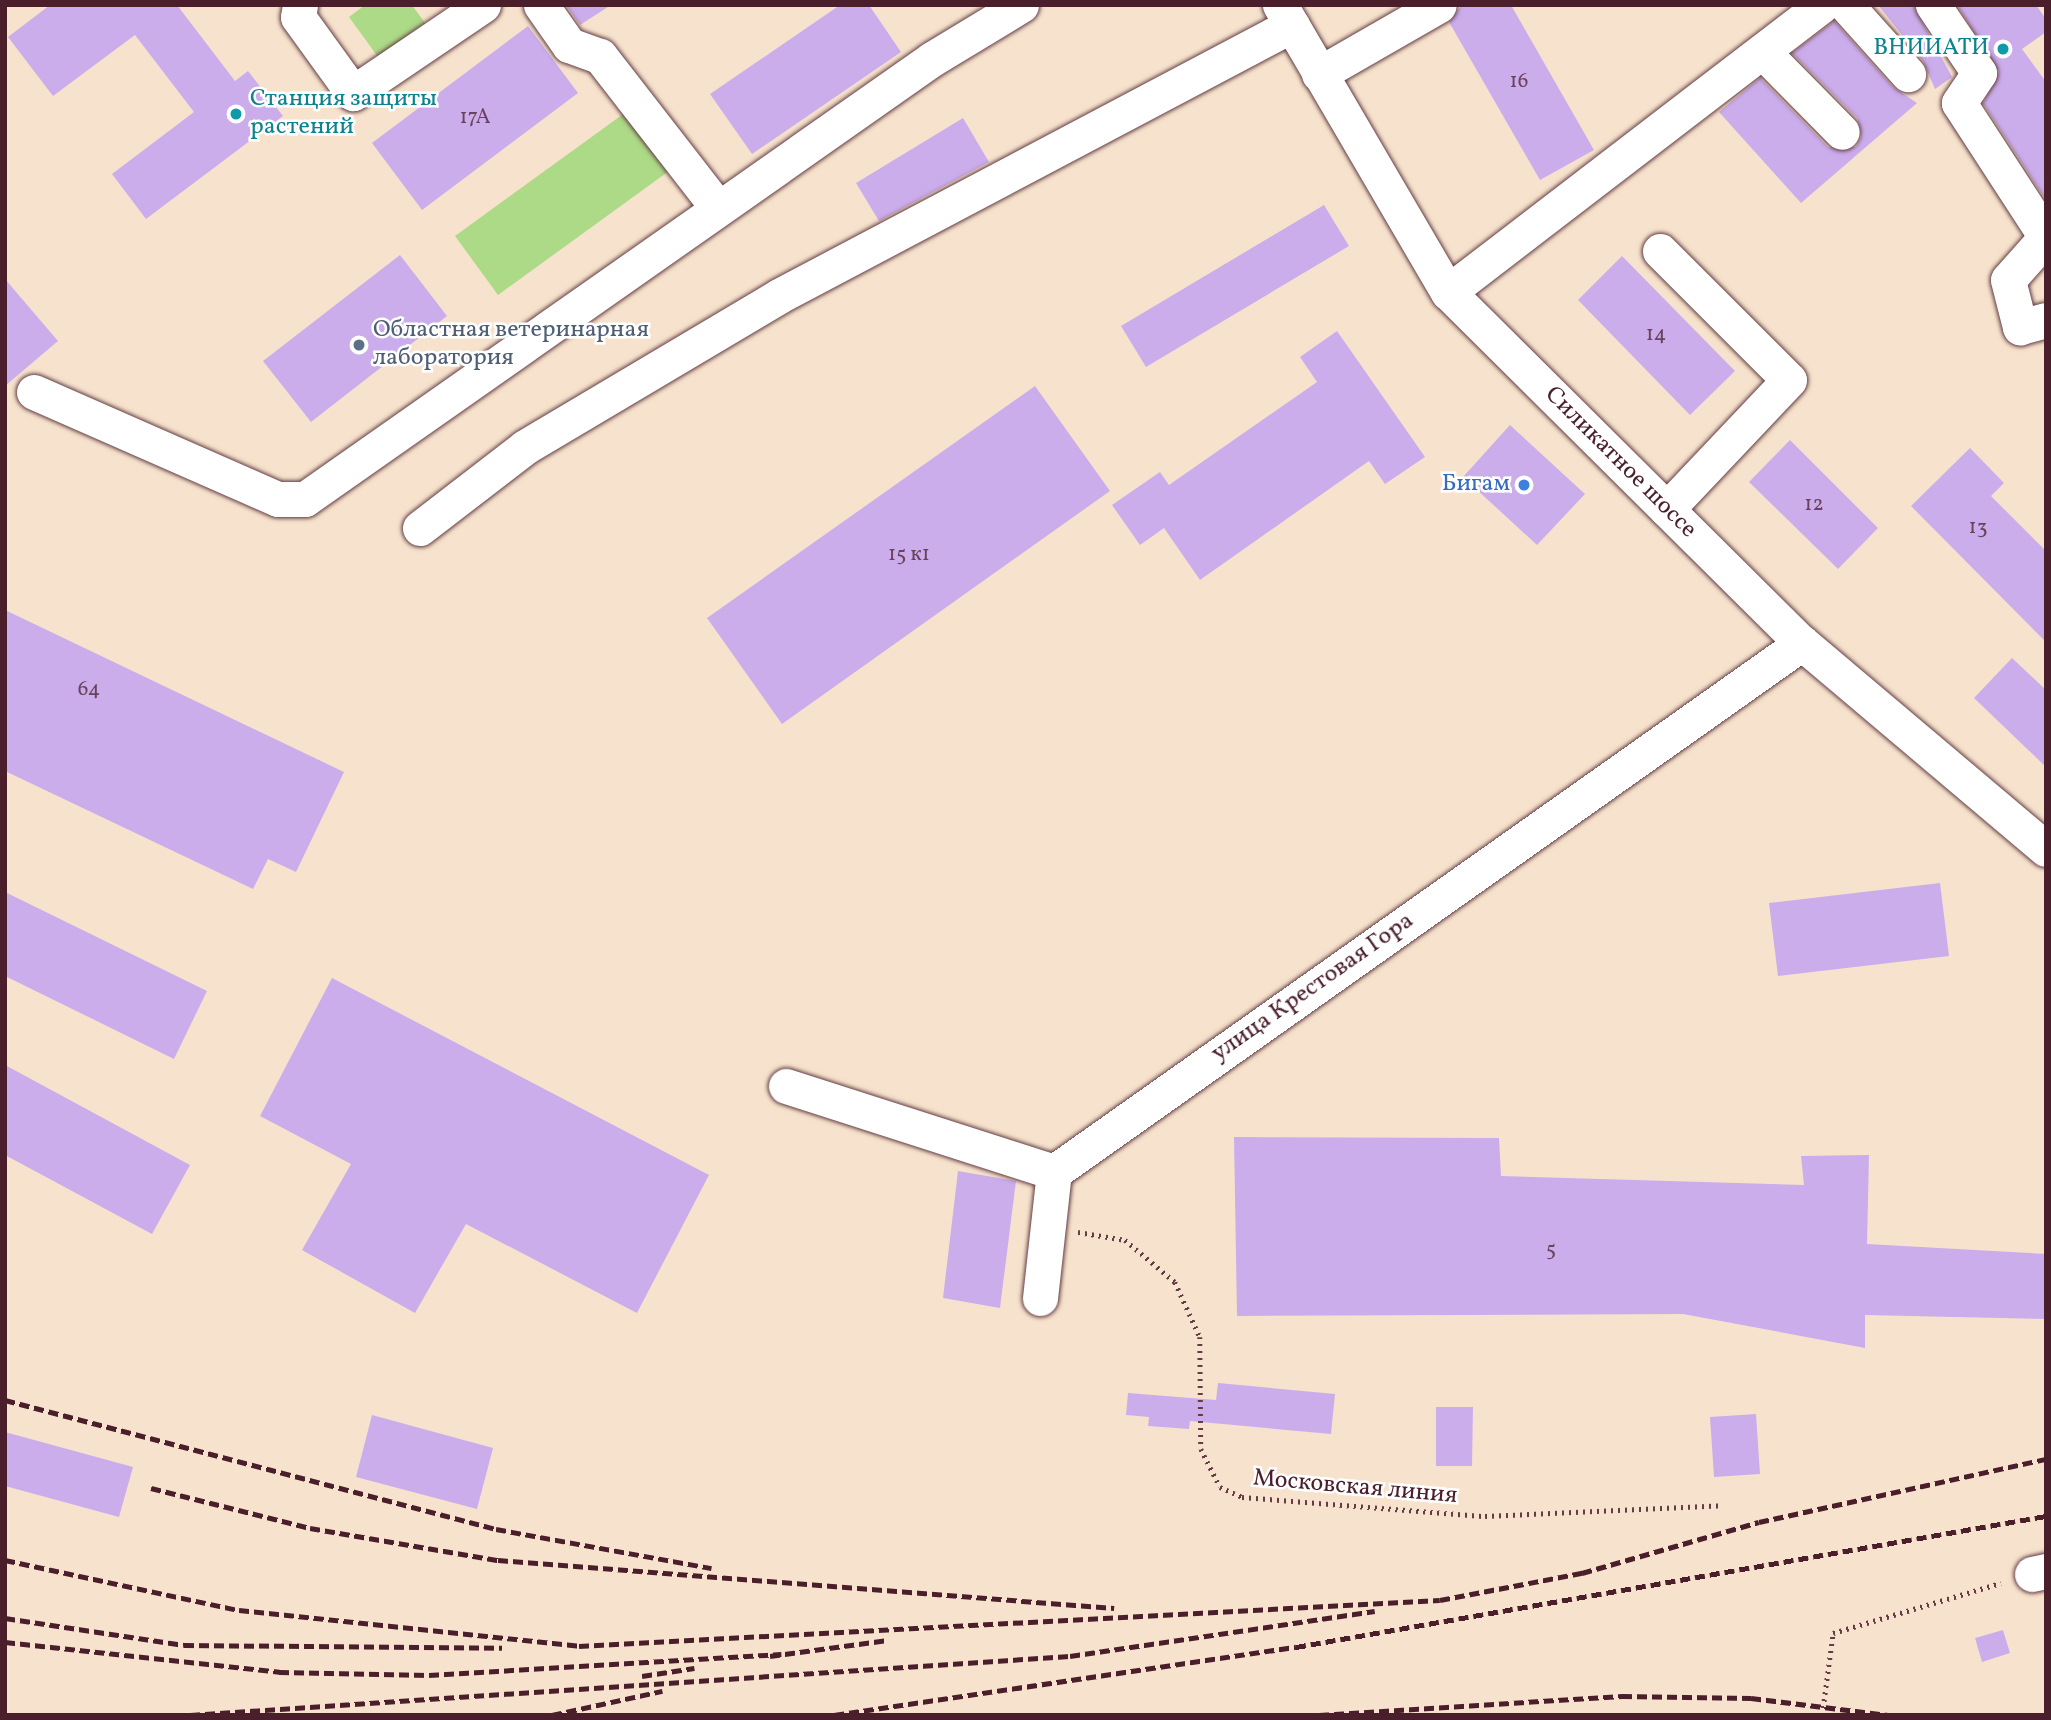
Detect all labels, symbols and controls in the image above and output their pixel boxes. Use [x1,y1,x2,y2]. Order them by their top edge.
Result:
place label: ВНИИАТИ [1873,35,1989,63]
marker: ВНИИАТИ [1995,41,2011,57]
house number: 16 [1510,69,1528,95]
place label: Станция защиты растений [250,86,437,142]
house number: 17А [459,105,491,131]
marker: Станция защиты растений [228,106,244,122]
place label: Областная ветеринарная лаборатория [373,317,649,373]
house number: 14 [1646,322,1666,348]
marker: Областная ветеринарная лаборатория [351,337,367,353]
street label: Силикатное шоссе [1538,381,1702,545]
place label: Бигам [1442,471,1510,499]
marker: Бигам [1516,477,1532,493]
house number: 12 [1804,492,1824,518]
house number: 13 [1969,515,1987,541]
house number: 15 к1 [888,542,930,568]
house number: 64 [78,677,100,703]
street label: улица Крестовая Гора [1206,907,1420,1069]
house number: 5 [1546,1237,1556,1263]
street label: Московская линия [1252,1465,1458,1511]

